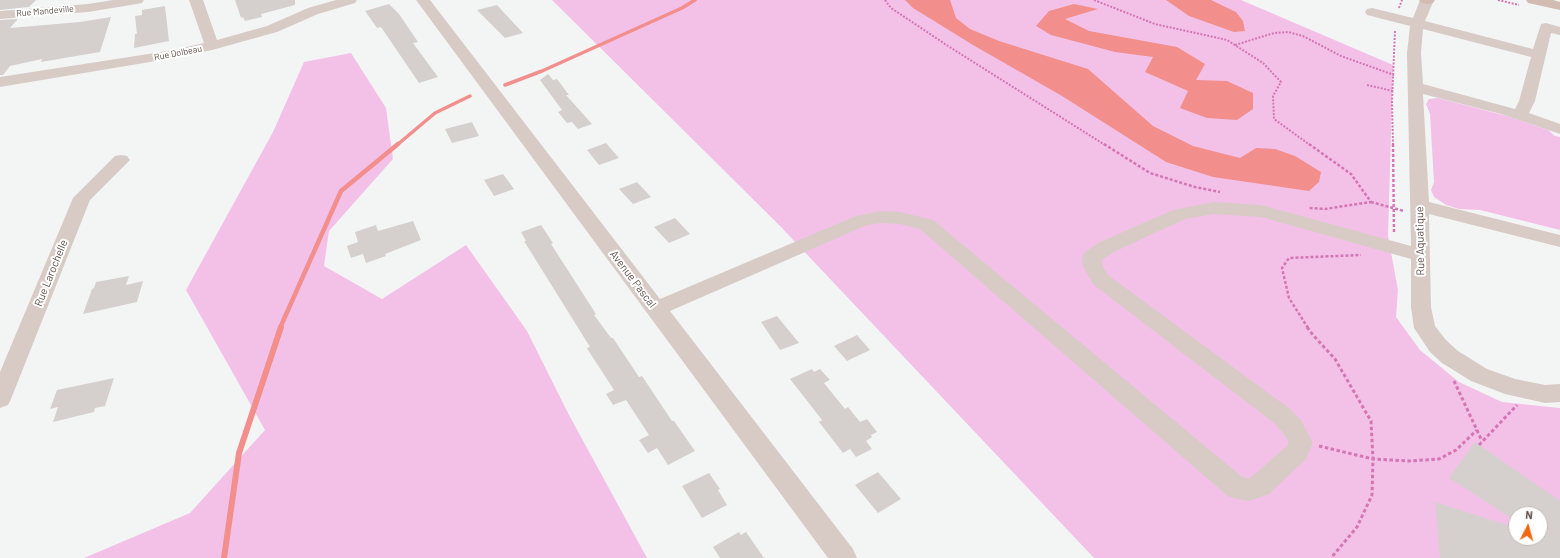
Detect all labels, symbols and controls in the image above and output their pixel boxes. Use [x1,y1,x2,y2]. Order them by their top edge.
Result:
street label: Rue Mandeville [16,3,74,19]
street label: Rue Dolbeau [153,43,203,63]
street label: Rue Aquatique [1413,206,1427,276]
street label: Rue Larochelle [32,238,70,308]
street label: Avenue Pascal [607,248,659,310]
north arrow [1508,506,1548,546]
text: N [1525,508,1534,521]

